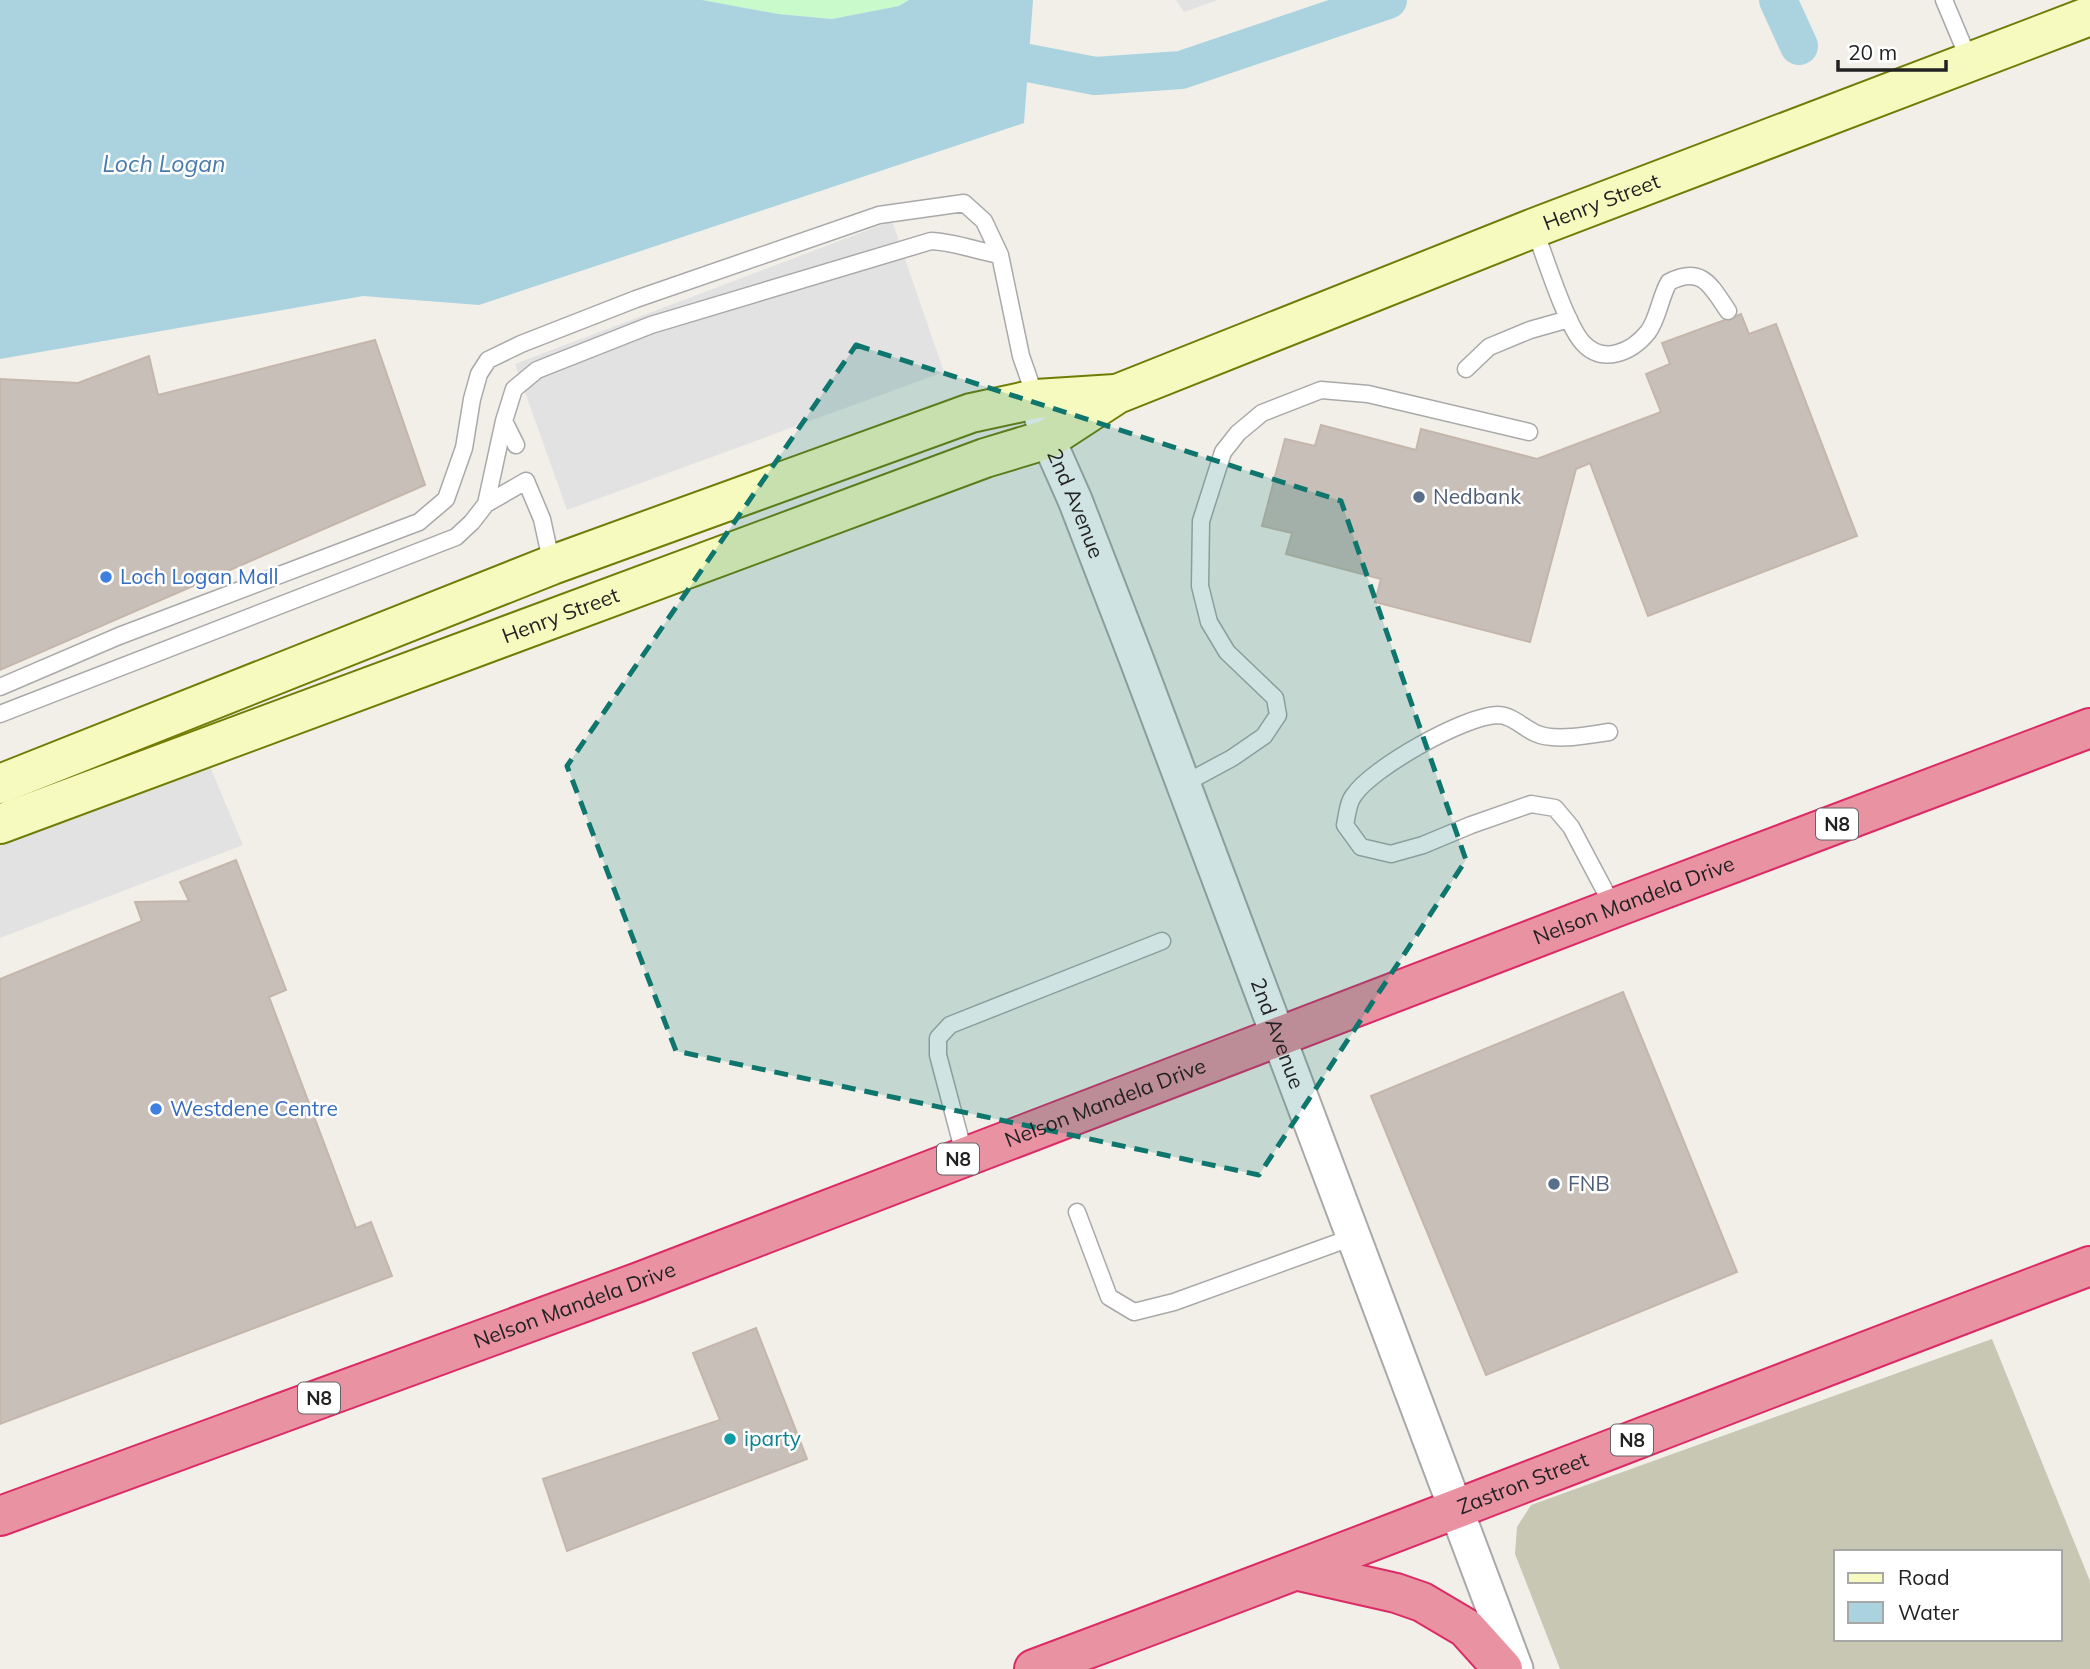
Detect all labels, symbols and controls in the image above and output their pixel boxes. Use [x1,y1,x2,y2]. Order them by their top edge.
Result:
scale bar [1838,28,1946,72]
text: 20 m [1848,39,1897,65]
water label: Loch Logan [102,149,226,178]
street label: Henry Street [1539,167,1663,235]
street label: 2nd Avenue [1042,444,1110,562]
place label: Nedbank [1433,483,1521,509]
marker: Nedbank [1411,489,1427,505]
place label: Loch Logan Mall [120,563,279,589]
marker: Loch Logan Mall [98,569,114,585]
street label: Henry Street [498,581,622,648]
road number: N8 [1816,808,1858,839]
street label: Nelson Mandela Drive [1529,850,1738,950]
street label: 2nd Avenue [1245,974,1311,1092]
street label: Nelson Mandela Drive [1001,1052,1209,1152]
place label: Westdene Centre [170,1095,338,1121]
marker: Westdene Centre [148,1101,164,1117]
road number: N8 [937,1144,979,1175]
place label: FNB [1568,1170,1610,1196]
marker: FNB [1546,1176,1562,1192]
street label: Nelson Mandela Drive [470,1255,679,1353]
road number: N8 [298,1382,340,1414]
road number: N8 [1611,1424,1653,1456]
place label: iparty [744,1425,801,1451]
marker: iparty [722,1431,738,1447]
street label: Zastron Street [1453,1445,1592,1519]
legend [1834,1550,2062,1641]
text: Road [1898,1564,1949,1590]
text: Water [1898,1599,1959,1625]

